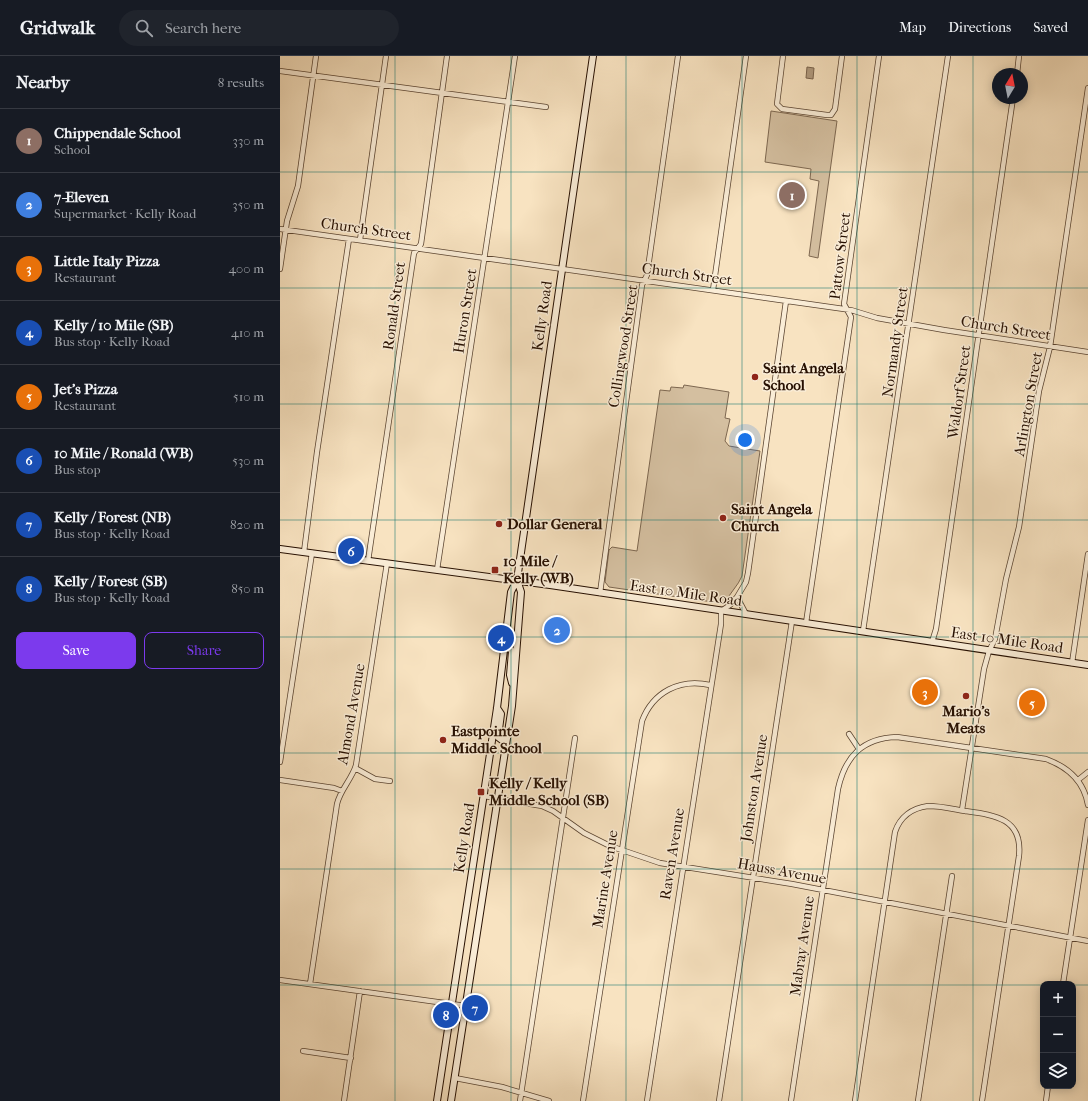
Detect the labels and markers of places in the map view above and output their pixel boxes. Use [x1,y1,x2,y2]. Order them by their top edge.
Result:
pin: 1 [779,180,805,210]
place label: Saint Angela School [763,359,845,394]
marker: Saint Angela School [750,372,760,382]
place label: Saint Angela Church [731,500,813,535]
marker: Saint Angela Church [718,513,728,523]
place label: Dollar General [507,515,603,533]
marker: Dollar General [494,519,504,529]
pin: 6 [338,536,364,566]
place label: 10 Mile / Kelly (WB) [503,552,574,587]
marker: 10 Mile / Kelly (WB) [490,565,500,575]
pin: 2 [544,615,570,645]
pin: 4 [488,623,514,653]
pin: 3 [912,677,938,707]
pin: 5 [1019,688,1045,718]
marker: Mario's Meats [961,691,971,701]
place label: Mario's Meats [941,702,990,737]
place label: Eastpointe Middle School [450,722,543,757]
marker: Eastpointe Middle School [438,735,448,745]
place label: Kelly / Kelly Middle School (SB) [488,774,609,809]
marker: Kelly / Kelly Middle School (SB) [476,787,486,797]
pin: 7 [462,993,488,1023]
pin: 8 [433,1000,459,1030]

